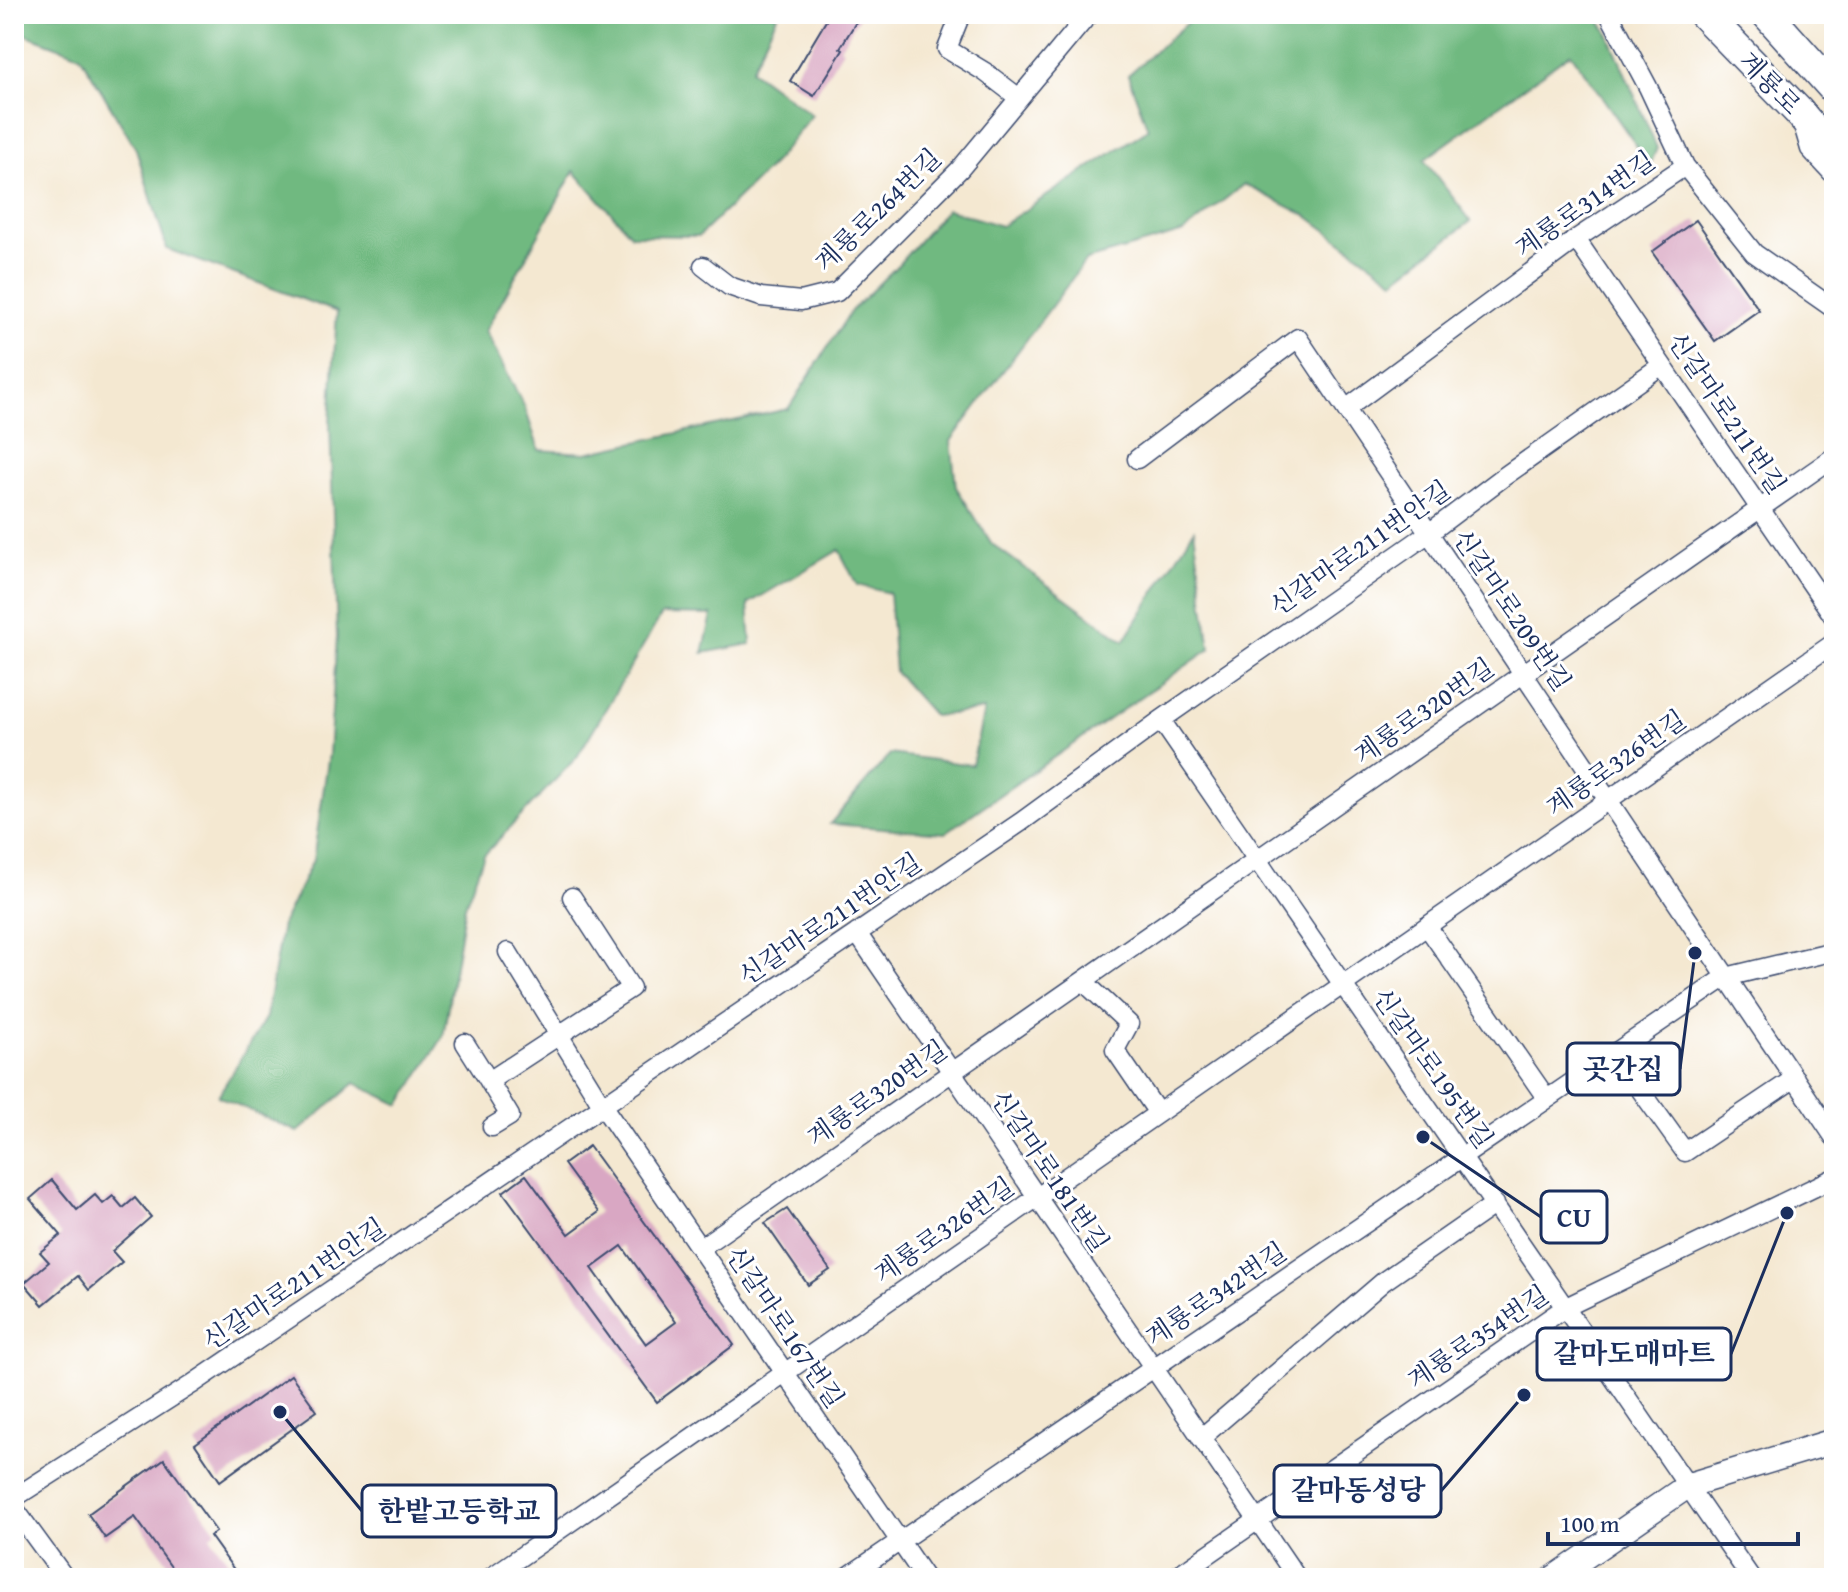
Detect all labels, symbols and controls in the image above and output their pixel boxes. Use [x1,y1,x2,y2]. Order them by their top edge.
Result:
street label: 계룡로 [1730,42,1811,123]
street label: 계룡로264번길 [805,139,950,280]
street label: 계룡로314번길 [1507,141,1663,266]
street label: 신갈마로211번길 [1659,324,1796,502]
street label: 신갈마로211번안길 [1261,470,1458,625]
street label: 신갈마로209번길 [1444,521,1581,699]
street label: 계룡로320번길 [1346,648,1502,773]
street label: 계룡로326번길 [1538,700,1694,825]
street label: 신갈마로211번안길 [730,843,929,994]
street label: 신갈마로195번길 [1363,979,1503,1156]
street label: 계룡로320번길 [799,1030,955,1155]
callout: 곳간집 [1567,1043,1680,1095]
text: 곳간집 [1582,1048,1664,1089]
street label: 신갈마로181번길 [982,1082,1119,1260]
street label: 계룡로326번길 [866,1167,1022,1292]
callout: CU [1541,1191,1607,1243]
text: CU [1557,1196,1591,1237]
street label: 신갈마로211번안길 [194,1208,393,1359]
street label: 계룡로342번길 [1137,1232,1294,1355]
street label: 신갈마로167번길 [717,1238,854,1416]
street label: 계룡로354번길 [1399,1275,1556,1398]
callout: 갈마도매마트 [1537,1328,1731,1380]
text: 갈마도매마트 [1553,1332,1715,1373]
callout: 갈마동성당 [1274,1465,1441,1517]
text: 갈마동성당 [1290,1469,1427,1510]
callout: 한밭고등학교 [362,1485,556,1537]
text: 한밭고등학교 [378,1490,540,1531]
scale bar [1548,1496,1798,1546]
text: 100 m [1560,1506,1620,1541]

